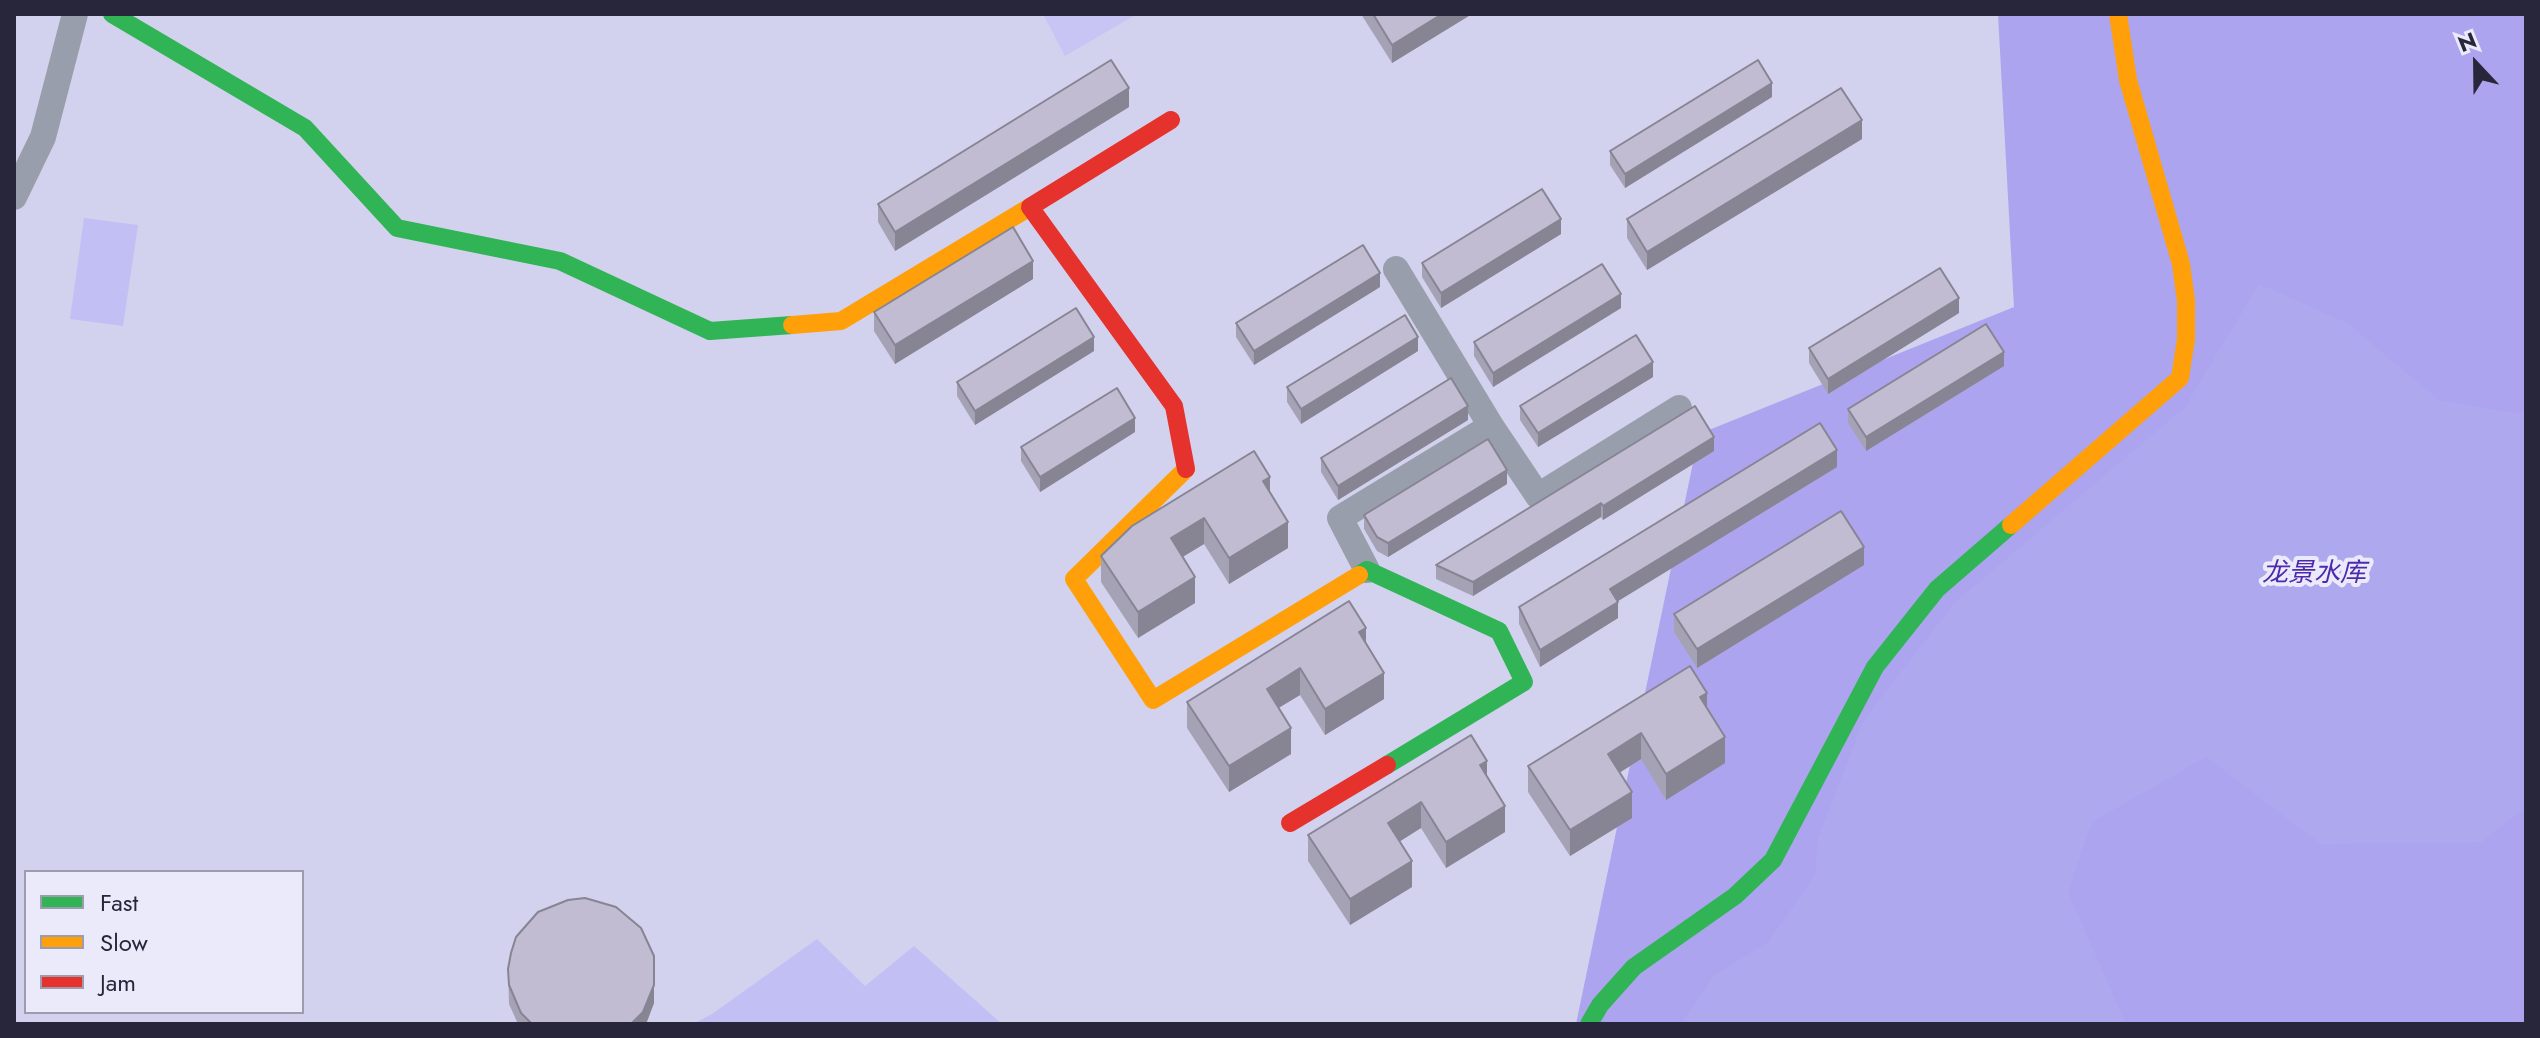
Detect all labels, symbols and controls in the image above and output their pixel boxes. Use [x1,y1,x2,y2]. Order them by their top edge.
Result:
north arrow [2436,24,2516,104]
text: N [2453,24,2481,60]
water label: 龙景水库 [2262,559,2366,591]
legend [24,870,304,1014]
text: Fast [100,885,138,920]
text: Slow [100,925,148,960]
text: Jam [100,965,136,1000]

